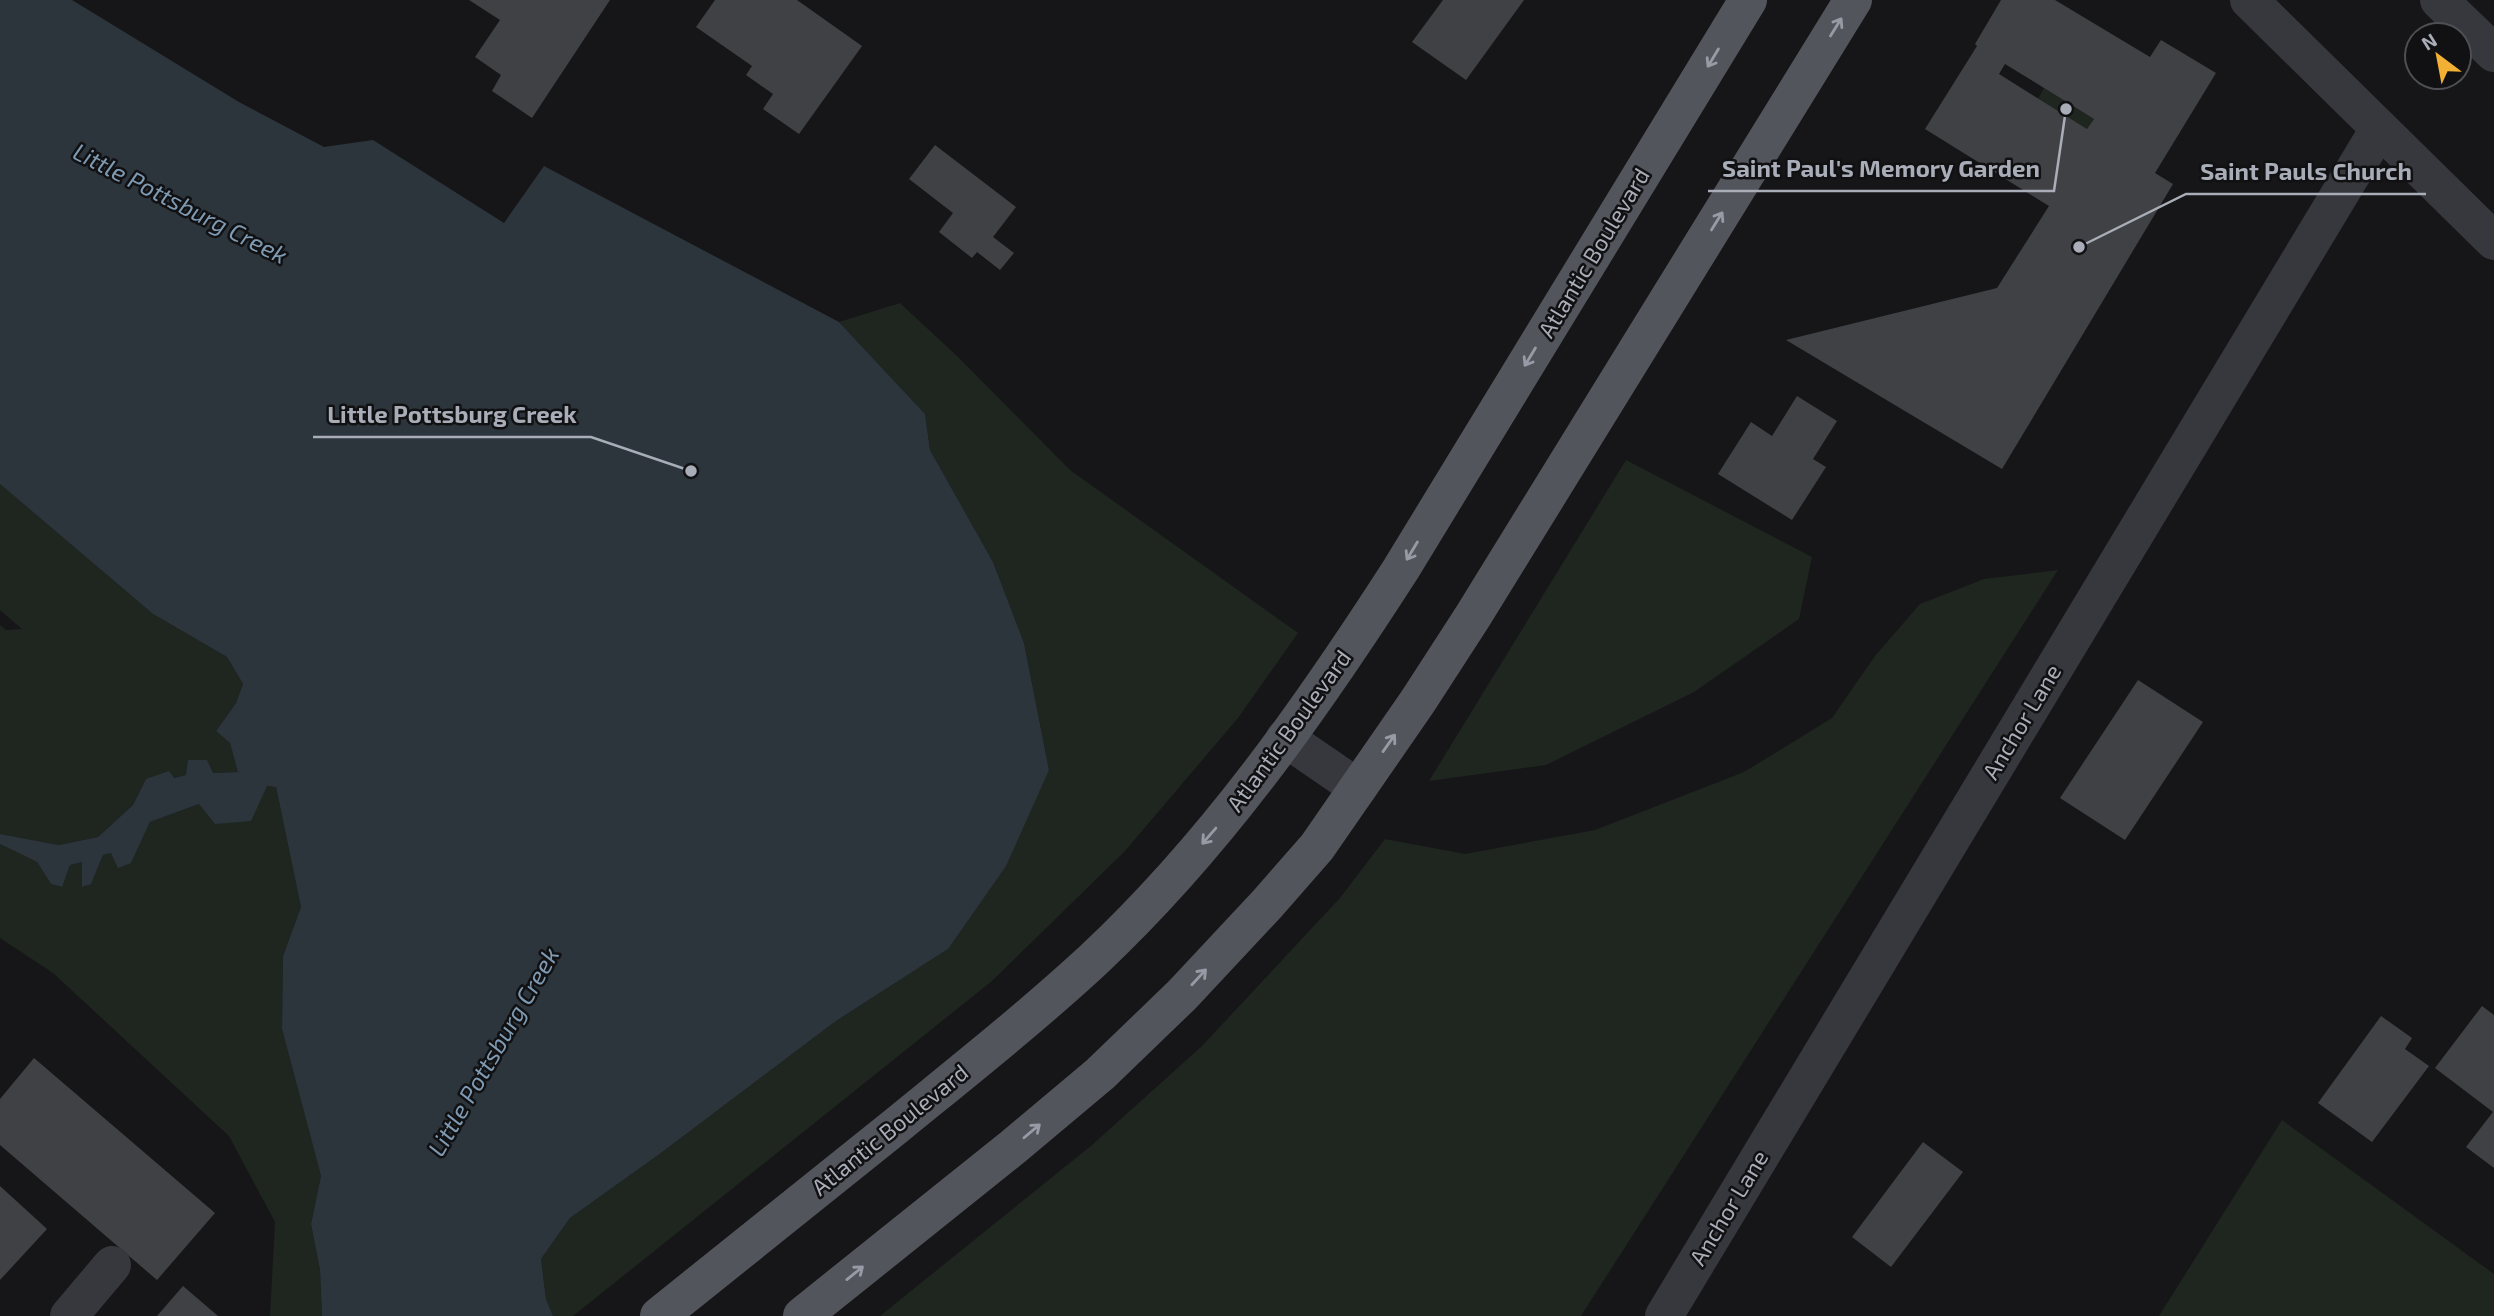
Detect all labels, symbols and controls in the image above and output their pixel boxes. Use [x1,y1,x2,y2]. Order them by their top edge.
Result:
one-way arrow [1830,18,1844,38]
north arrow [2403,21,2473,91]
text: N [2417,28,2441,55]
one-way arrow [1705,48,1719,68]
water label: Little Pottsburg Creek [69,136,293,269]
callout: Saint Paul's Memory Garden [1708,146,2054,191]
callout: Saint Pauls Church [2186,149,2426,194]
text: Saint Paul's Memory Garden [1722,153,2040,182]
text: Saint Pauls Church [2200,156,2412,185]
street label: Atlantic Boulevard [1531,163,1655,342]
one-way arrow [1710,211,1724,231]
one-way arrow [1523,347,1538,366]
callout: Little Pottsburg Creek [313,392,591,437]
text: Little Pottsburg Creek [327,399,577,428]
one-way arrow [1405,541,1419,561]
street label: Atlantic Boulevard [1220,644,1356,817]
street label: Anchor Lane [1976,659,2066,784]
one-way arrow [1382,734,1396,753]
one-way arrow [1201,827,1217,845]
water label: Little Pottsburg Creek [421,942,564,1161]
one-way arrow [1191,969,1208,986]
street label: Atlantic Boulevard [806,1058,973,1201]
one-way arrow [1023,1123,1041,1139]
street label: Anchor Lane [1683,1145,1773,1270]
one-way arrow [845,1266,863,1281]

